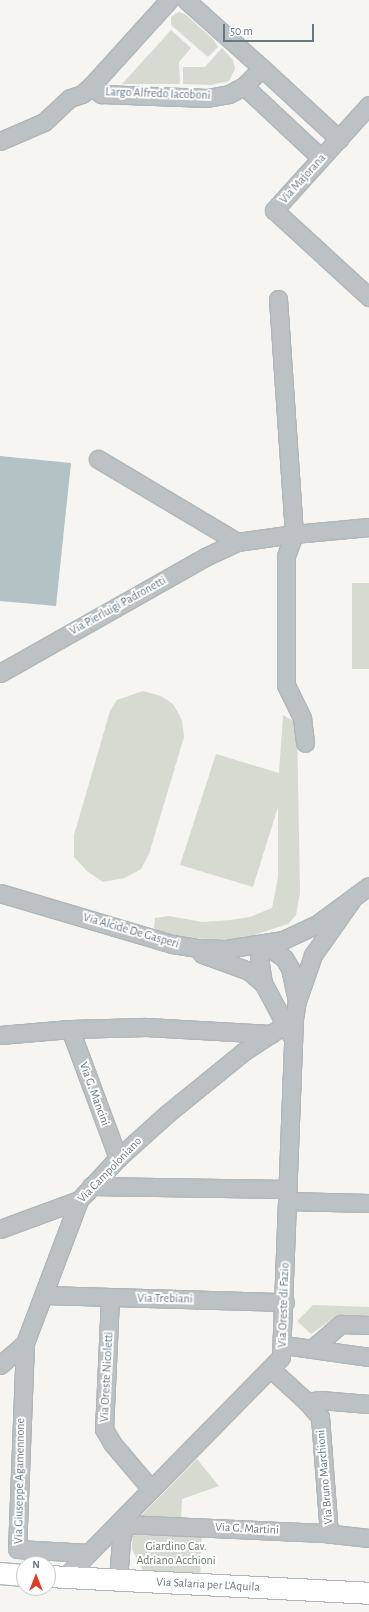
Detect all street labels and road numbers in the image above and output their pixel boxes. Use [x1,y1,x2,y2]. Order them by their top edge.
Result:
street label: Largo Alfredo Iacoboni [105,85,211,103]
street label: Via Majorana [277,151,329,207]
street label: Via Pierluigi Padronetti [67,574,169,638]
street label: Via Alcide De Gasperi [81,910,181,952]
street label: Via G. Mancini [76,1060,112,1128]
street label: Via Campoloniano [75,1134,145,1206]
street label: Via Oreste di Fazio [275,1262,293,1348]
street label: Via Trebiani [137,1291,193,1307]
street label: Via Oreste Nicoletti [97,1331,117,1423]
street label: Via Giuseppe Agamennone [12,1418,28,1544]
street label: Via Bruno Marchioni [314,1429,336,1525]
street label: Via G. Martini [215,1520,279,1538]
street label: Via Salaria per L'Aquila [156,1575,260,1595]

